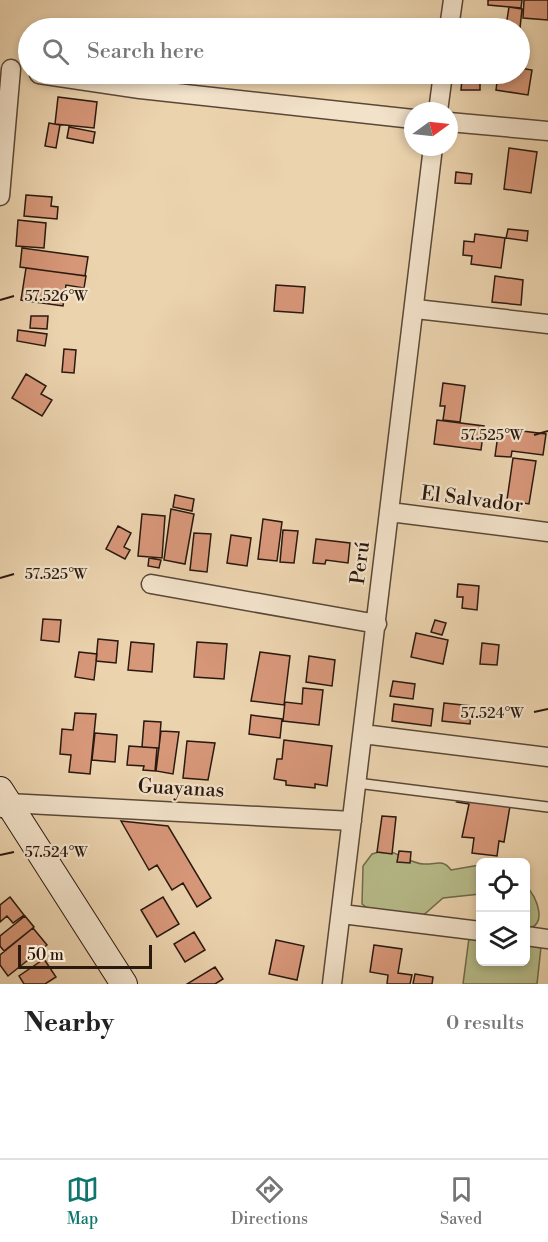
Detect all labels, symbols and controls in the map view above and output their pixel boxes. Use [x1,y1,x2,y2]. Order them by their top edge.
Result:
search box [18,18,530,84]
icon: search [39,35,72,68]
text: Search here [87,38,204,65]
north arrow [404,102,458,156]
text: 57.526°W [24,287,88,306]
text: 57.525°W [461,426,524,445]
street label: El Salvador [419,481,525,519]
street label: Perú [346,539,376,586]
text: 57.525°W [25,565,88,584]
text: 57.524°W [460,704,524,723]
street label: Guayanas [137,774,225,804]
text: 57.524°W [24,843,88,862]
map controls [476,858,530,966]
button: locate [476,858,530,912]
button: layers [476,912,530,966]
scale bar [18,942,152,970]
text: 50 m [27,945,64,965]
text: Nearby [24,1007,114,1039]
text: 0 results [446,1011,524,1036]
tab: Map [66,1173,99,1229]
tab: Directions [231,1173,308,1229]
tab: Saved [440,1173,482,1229]

